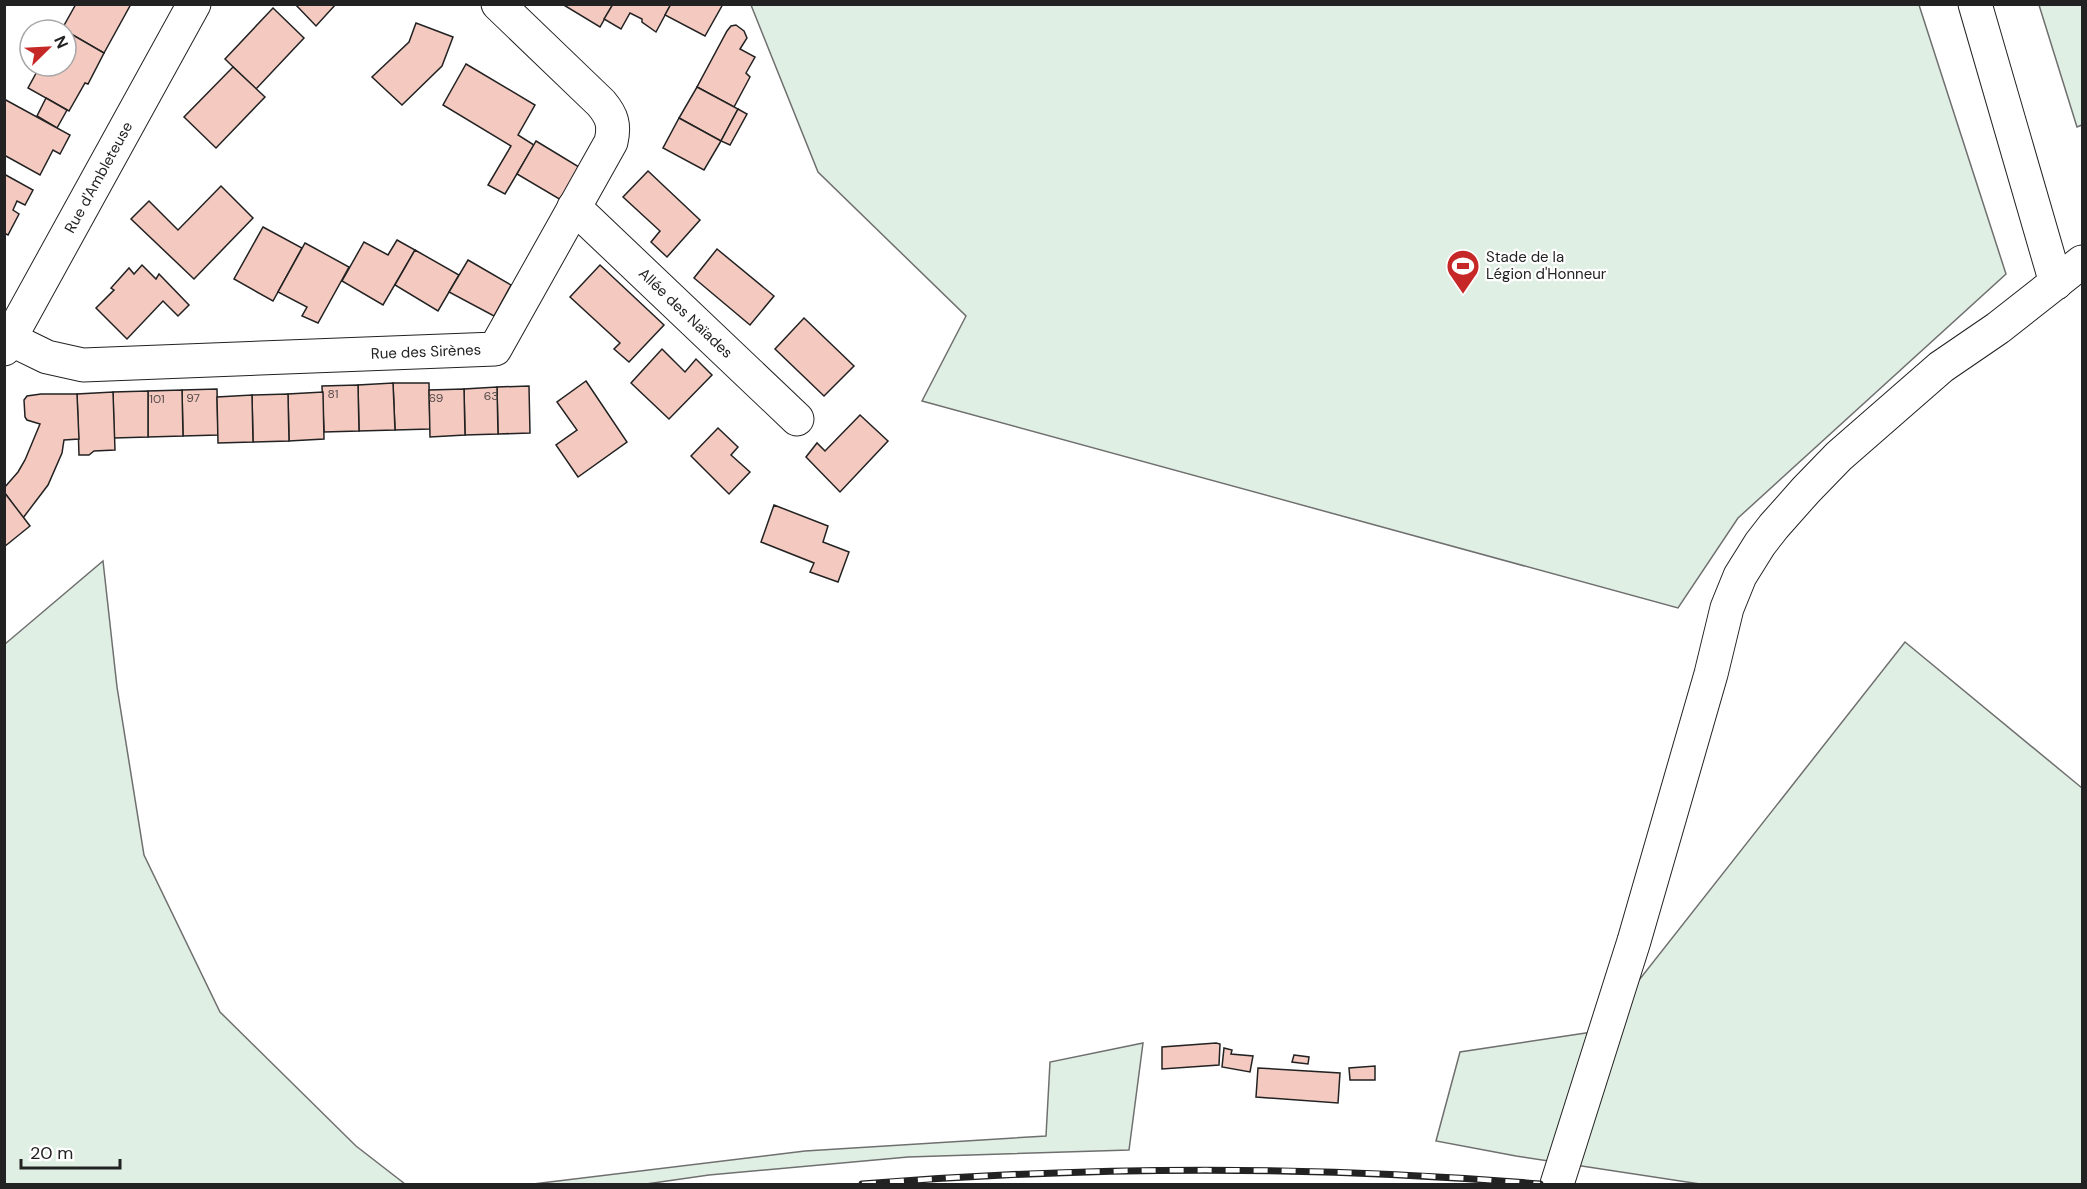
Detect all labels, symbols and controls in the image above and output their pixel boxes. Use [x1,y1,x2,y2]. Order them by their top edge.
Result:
north arrow [18,18,78,78]
text: N [49,33,73,52]
street label: Rue d'Ambleteuse [60,118,137,237]
place label: Stade de la Légion d'Honneur [1486,247,1607,284]
sports icon: Stade de la Légion d'Honneur [1445,248,1481,295]
street label: Allée des Naïades [634,264,737,363]
street label: Rue des Sirènes [370,340,482,364]
house number: 81 [328,386,338,402]
house number: 63 [484,388,498,404]
house number: 97 [186,390,200,406]
house number: 69 [429,390,443,406]
house number: 101 [149,391,165,407]
scale bar [21,1132,120,1170]
text: 20 m [30,1141,73,1165]

